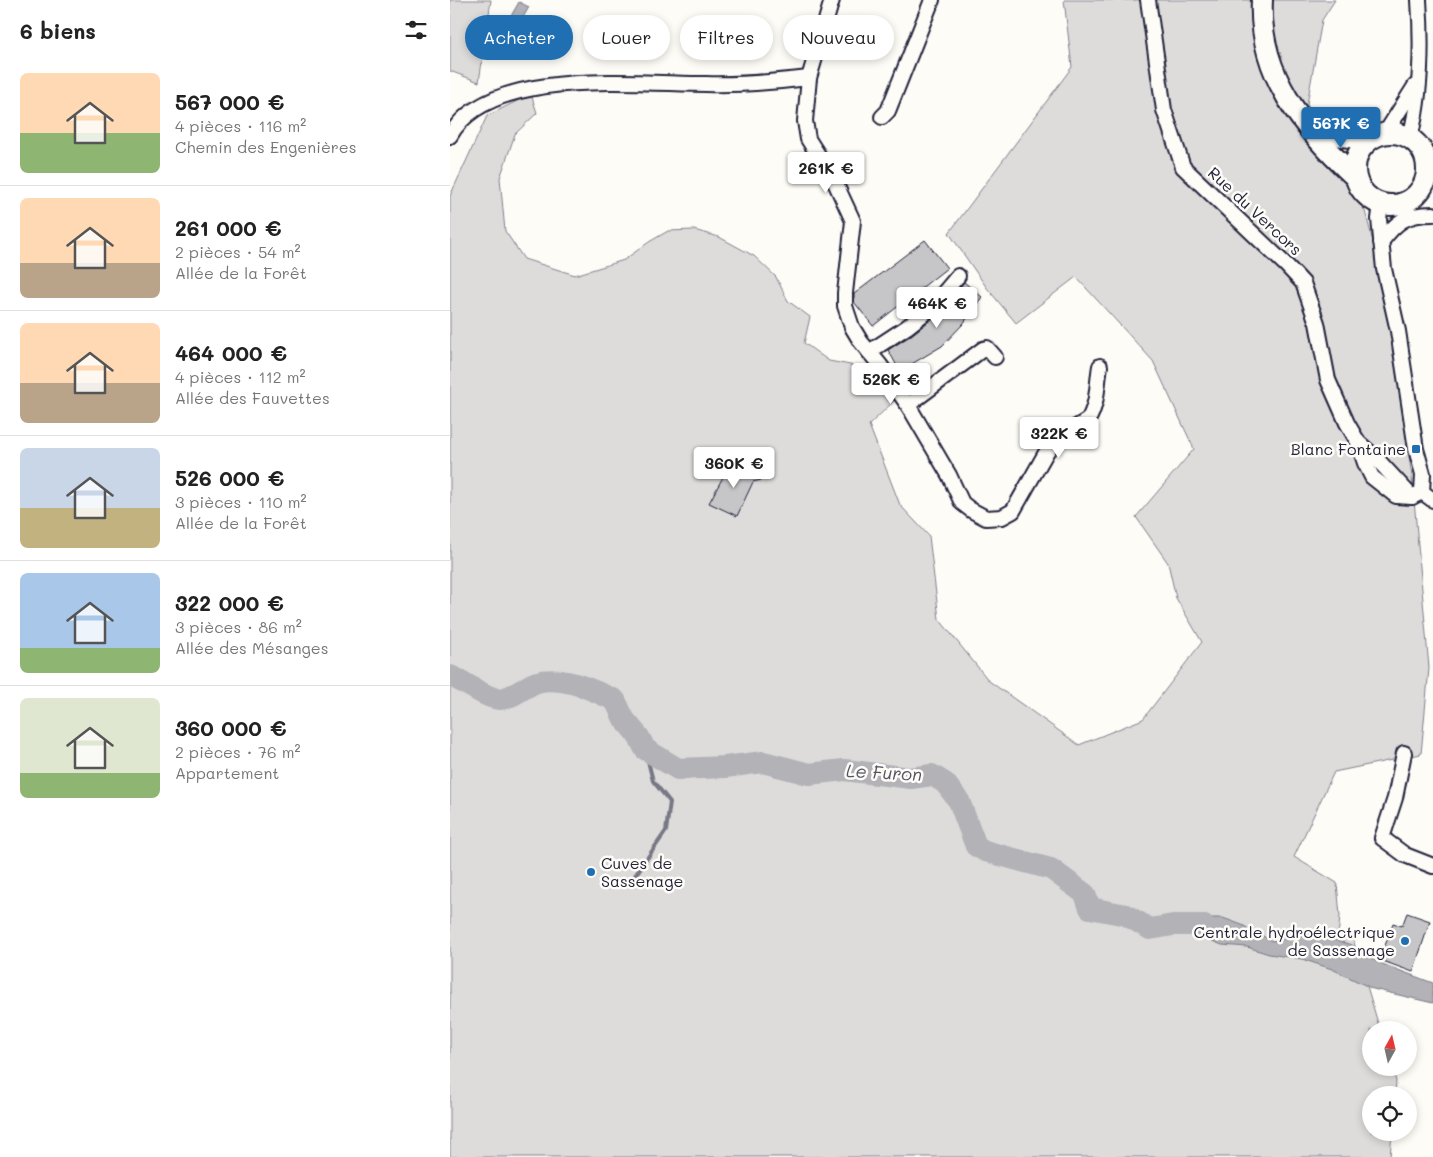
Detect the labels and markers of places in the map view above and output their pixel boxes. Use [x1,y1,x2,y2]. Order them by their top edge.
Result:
pin: 567K € [1300,106,1382,149]
pin: 261K € [785,152,867,194]
pin: 464K € [896,286,978,329]
pin: 526K € [850,362,932,405]
pin: 322K € [1018,416,1100,459]
place label: Blanc Fontaine [1291,438,1406,459]
marker: Blanc Fontaine [1410,443,1422,455]
pin: 360K € [693,446,775,489]
place label: Cuves de Sassenage [601,852,683,891]
marker: Cuves de Sassenage [585,866,597,878]
place label: Centrale hydroélectrique de Sassenage [1194,921,1395,960]
marker: Centrale hydroélectrique de Sassenage [1399,935,1411,947]

